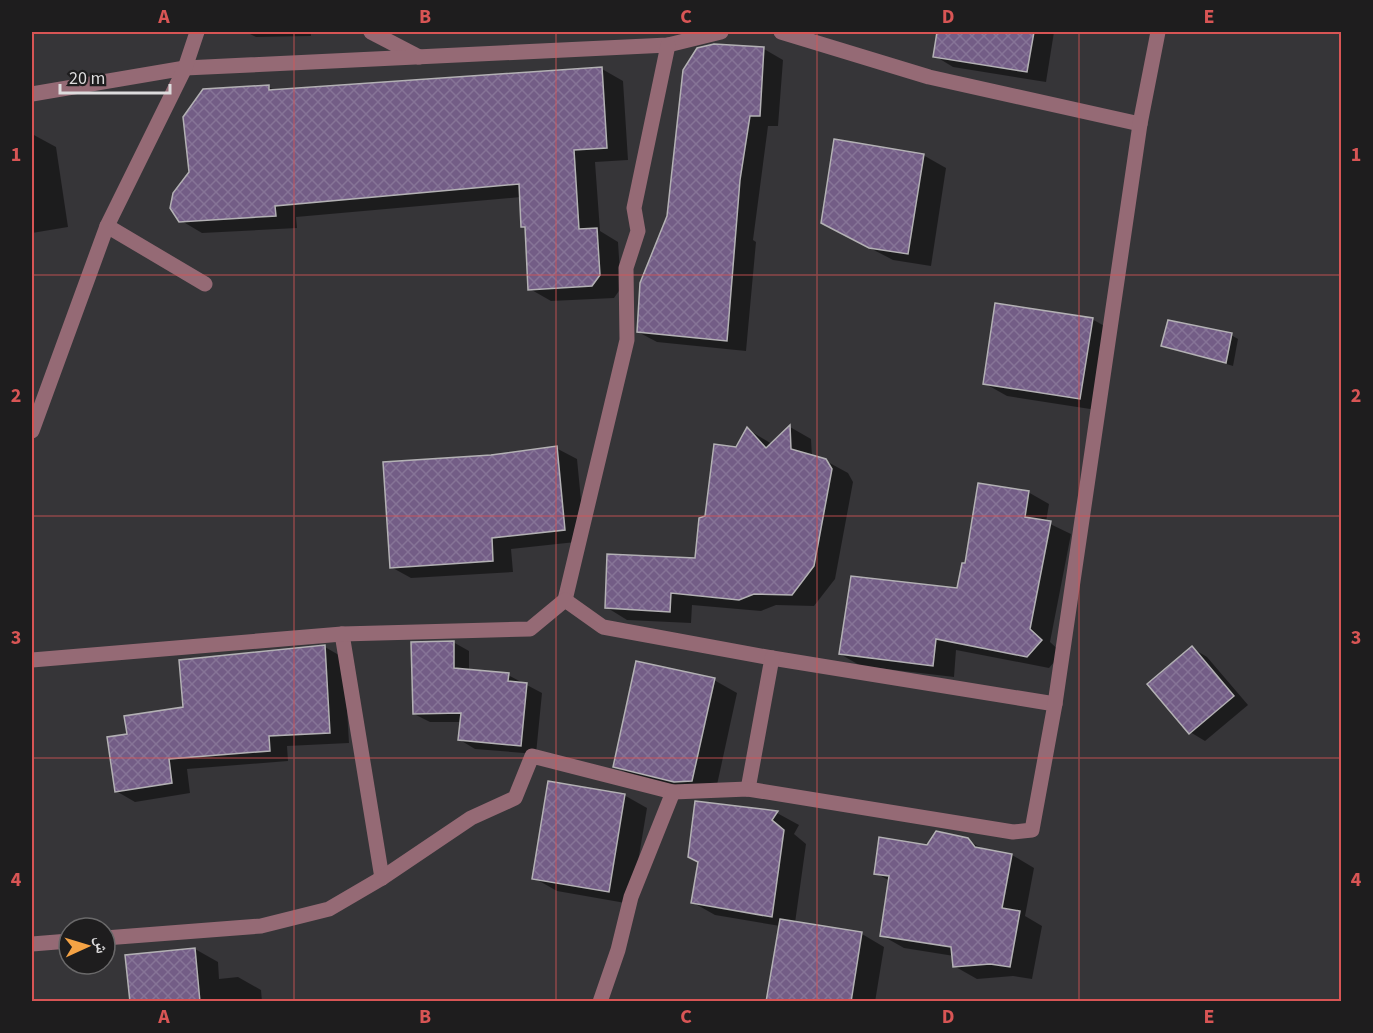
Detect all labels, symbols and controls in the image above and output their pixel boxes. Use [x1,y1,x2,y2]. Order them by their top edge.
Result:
text: A [157,3,170,31]
text: B [419,3,431,31]
text: C [680,3,692,31]
text: D [942,3,954,31]
text: E [1204,3,1214,31]
scale bar [60,57,170,95]
text: 20 m [69,66,105,91]
text: 1 [11,141,21,169]
text: 1 [1351,141,1361,169]
text: 2 [11,382,21,410]
text: 2 [1351,382,1361,410]
text: 3 [11,624,21,652]
text: 3 [1351,624,1361,652]
text: 4 [11,866,22,894]
text: 4 [1351,866,1362,894]
north arrow [57,916,117,976]
text: ش [89,936,113,954]
text: A [157,1003,170,1031]
text: B [419,1003,431,1031]
text: C [680,1003,692,1031]
text: D [942,1003,954,1031]
text: E [1204,1003,1214,1031]

